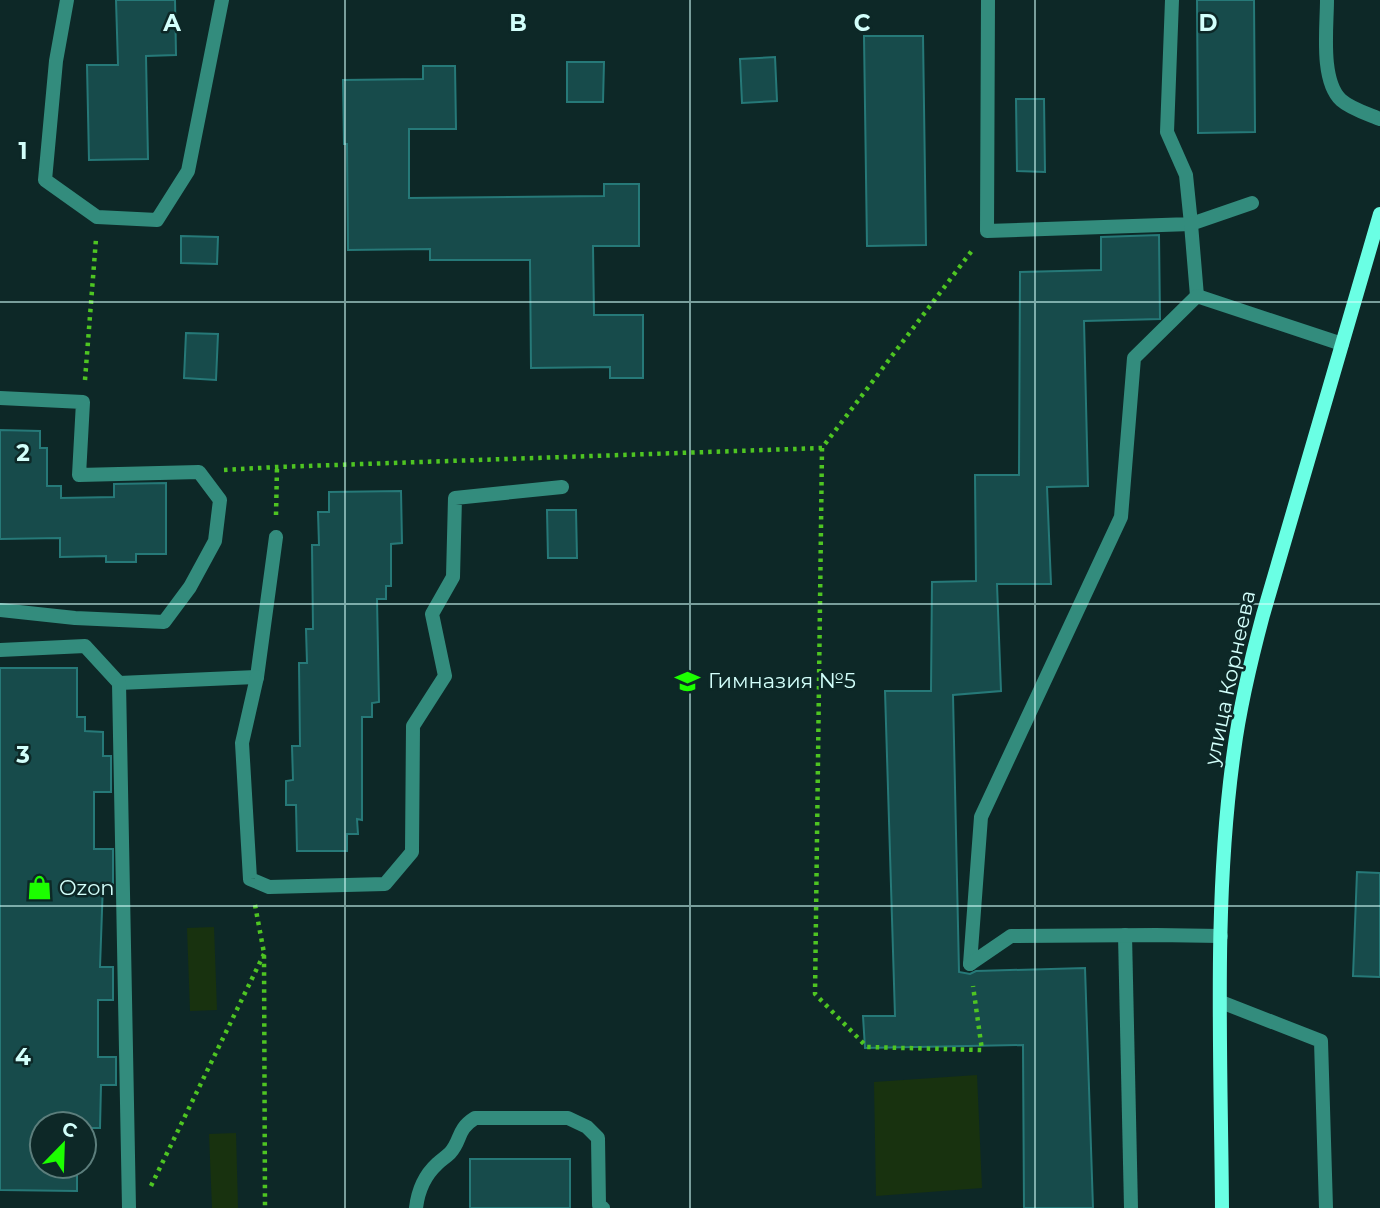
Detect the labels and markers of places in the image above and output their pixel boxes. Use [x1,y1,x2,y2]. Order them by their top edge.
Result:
school or university icon: Гимназия №5 [674,667,702,695]
place label: Гимназия №5 [708,668,856,693]
shop icon: Ozon [25,874,53,902]
place label: Ozon [59,875,115,900]

